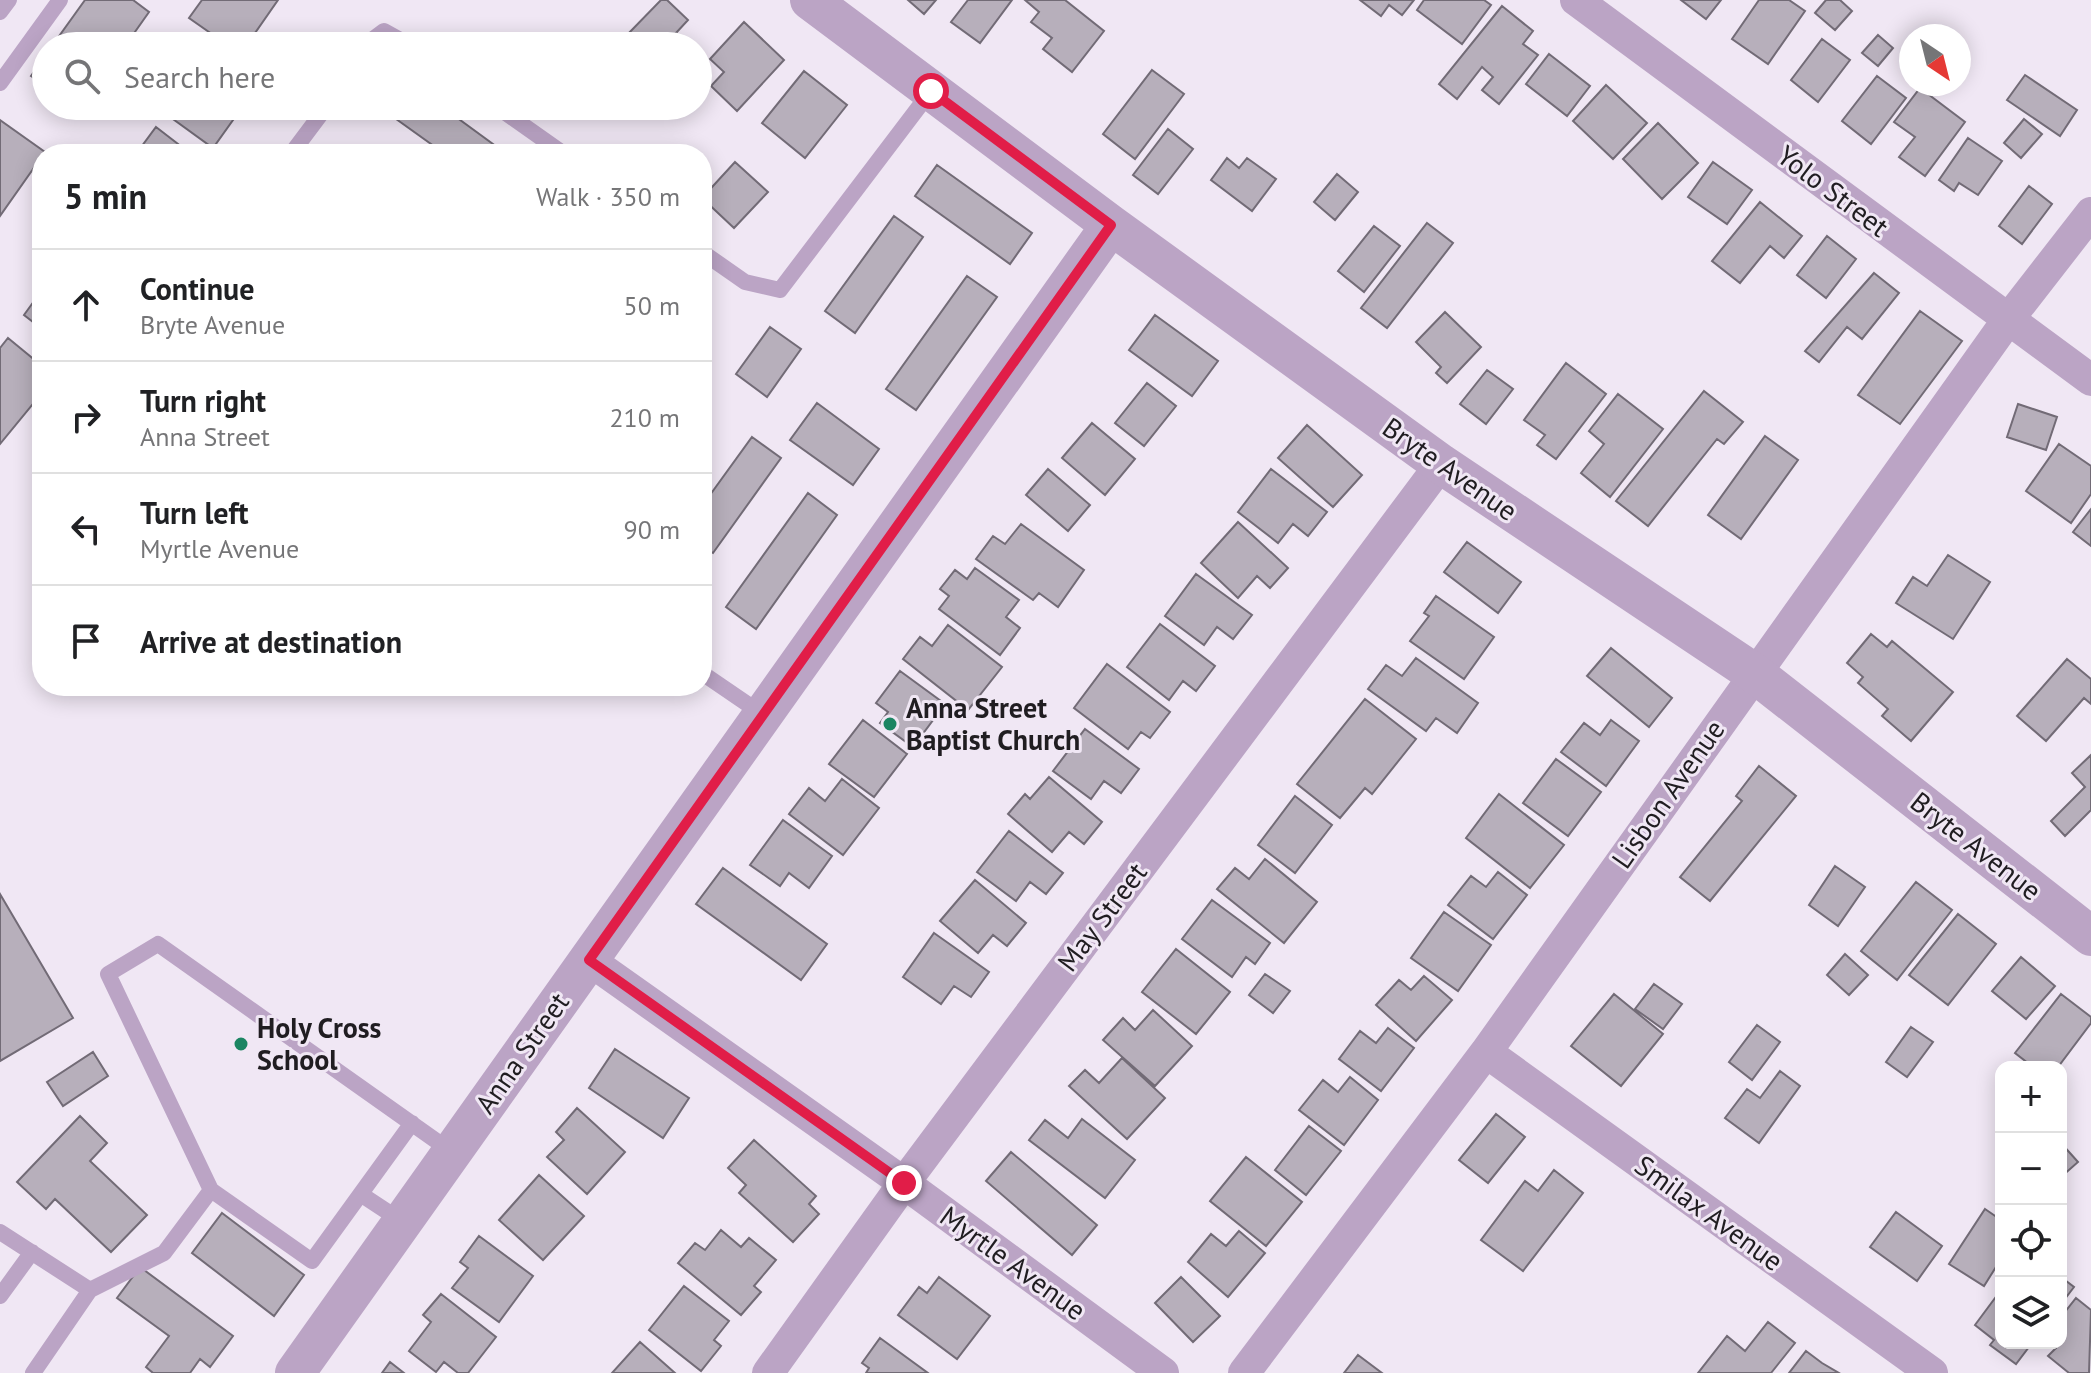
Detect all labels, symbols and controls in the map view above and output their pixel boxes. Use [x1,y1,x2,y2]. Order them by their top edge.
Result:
north arrow [1899,24,1971,96]
search box [32,32,712,120]
icon: search [60,54,104,98]
text: Search here [124,57,275,96]
route start [913,73,949,109]
street label: Yolo Street [1770,137,1897,245]
text: 5 min [64,174,147,218]
text: Walk · 350 m [536,180,680,213]
text: Continue [140,269,254,308]
icon: ahead [64,283,108,327]
text: 50 m [624,289,680,322]
text: Bryte Avenue [140,308,285,341]
text: Turn right [140,381,266,420]
icon: right [64,395,108,439]
text: 210 m [609,401,680,434]
street label: Bryte Avenue [1376,409,1525,529]
text: Anna Street [140,420,270,453]
text: Turn left [140,493,248,532]
icon: left [64,507,108,551]
text: 90 m [624,513,680,546]
text: Myrtle Avenue [140,532,299,565]
icon: arrive [64,619,108,663]
text: Arrive at destination [140,622,402,661]
place label: Anna Street Baptist Church [906,689,1080,758]
street label: Lisbon Avenue [1603,712,1732,875]
marker: Anna Street Baptist Church [881,715,899,733]
street label: Bryte Avenue [1903,783,2049,908]
street label: May Street [1049,854,1155,979]
street label: Anna Street [466,984,577,1121]
place label: Holy Cross School [257,1009,382,1078]
marker: Holy Cross School [232,1035,250,1053]
map controls [1995,1061,2067,1349]
button: + [1995,1061,2067,1133]
button: − [1995,1133,2067,1205]
street label: Smilax Avenue [1628,1146,1791,1279]
route end [886,1165,922,1201]
street label: Myrtle Avenue [933,1197,1094,1328]
button: locate [1995,1205,2067,1277]
button: layers [1995,1277,2067,1349]

